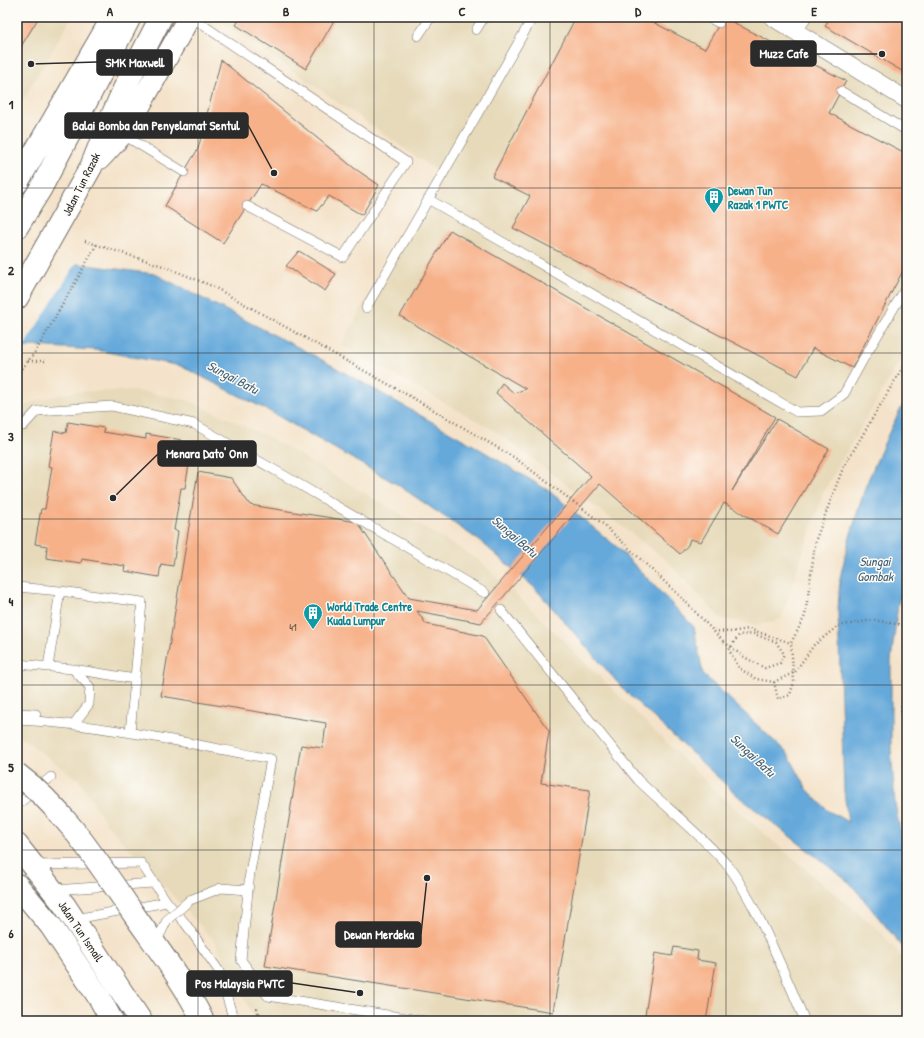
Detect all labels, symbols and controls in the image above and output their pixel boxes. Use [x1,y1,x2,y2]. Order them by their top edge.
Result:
text: A [107,2,114,20]
text: B [283,2,290,20]
text: C [458,2,466,20]
text: D [635,2,642,20]
text: E [811,2,817,20]
callout: Muzz Cafe [751,41,816,66]
text: Muzz Cafe [759,44,809,62]
callout: SMK Maxwell [97,50,172,75]
text: SMK Maxwell [106,53,165,71]
text: 1 [9,95,14,113]
callout: Balai Bomba dan Penyelamat Sentul [65,113,248,138]
text: Balai Bomba dan Penyelamat Sentul [72,116,240,135]
street label: Jalan Tun Razak [58,149,104,219]
place label: Dewan Tun Razak 1 PWTC [728,182,789,213]
building icon: Dewan Tun Razak 1 PWTC [703,186,725,214]
text: 2 [8,261,15,279]
water label: Sungai Batu [204,356,263,400]
text: 3 [8,427,14,445]
callout: Menara Dato' Onn [158,441,256,466]
text: Menara Dato' Onn [166,444,248,462]
water label: Sungai Batu [488,511,543,563]
water label: Sungai Gombak [857,552,895,585]
text: 4 [9,592,14,610]
place label: World Trade Centre Kuala Lumpur [327,598,412,630]
building icon: World Trade Centre Kuala Lumpur [302,602,324,630]
house number: 41 [289,621,297,634]
water label: Sungai Batu [726,730,781,782]
text: 5 [8,758,14,776]
street label: Jalan Tun Ismail [54,897,108,965]
callout: Dewan Merdeka [336,922,421,947]
text: 6 [8,924,14,942]
text: Dewan Merdeka [344,925,415,943]
callout: Pos Malaysia PWTC [187,971,292,996]
text: Pos Malaysia PWTC [195,974,285,993]

